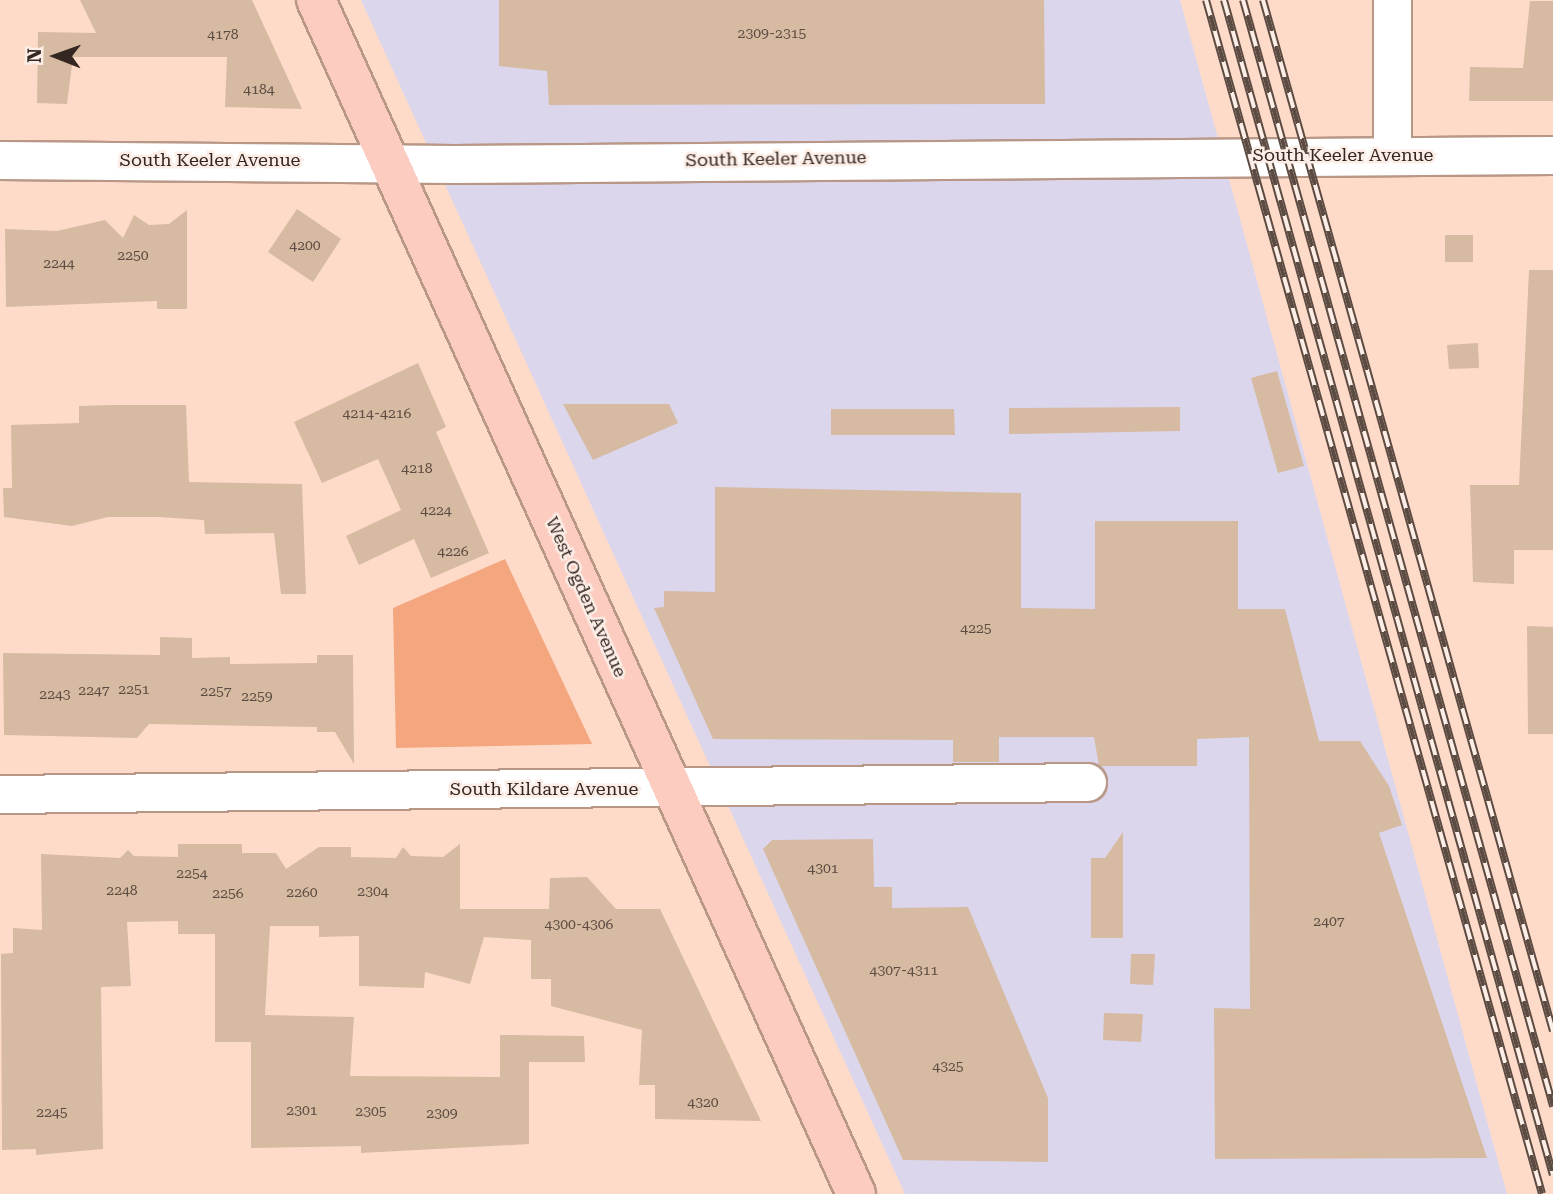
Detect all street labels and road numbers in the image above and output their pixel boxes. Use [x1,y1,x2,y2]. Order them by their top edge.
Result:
street label: South Keeler Avenue [1252,144,1434,166]
street label: South Keeler Avenue [685,147,867,171]
street label: South Keeler Avenue [119,149,301,171]
street label: West Ogden Avenue [541,513,631,681]
street label: South Kildare Avenue [450,778,638,800]

